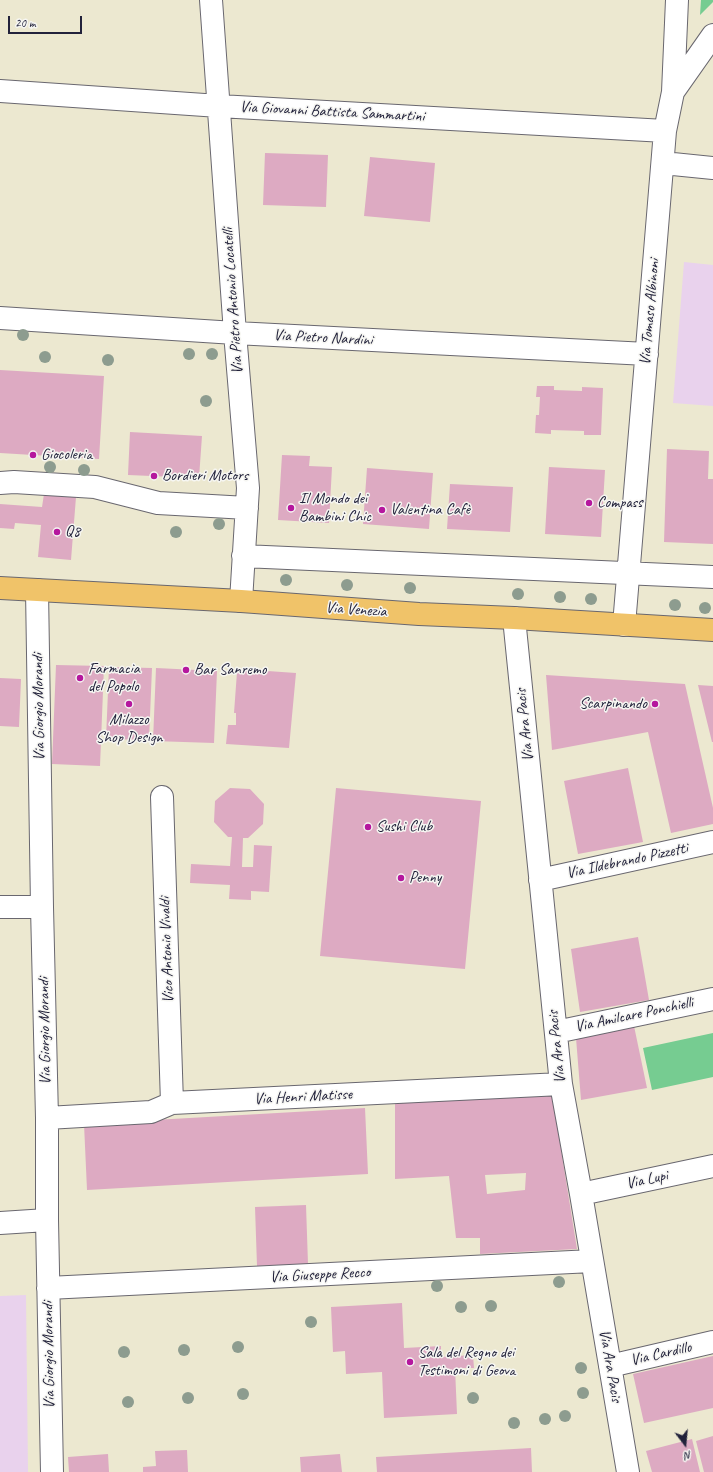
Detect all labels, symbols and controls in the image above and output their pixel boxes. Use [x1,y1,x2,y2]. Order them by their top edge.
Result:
scale bar [10,8,84,34]
text: 20 m [15,15,35,31]
street label: Via Giovanni Battista Sammartini [239,98,425,126]
street label: Via Pietro Antonio Locatelli [218,227,248,375]
street label: Via Tomaso Albinoni [636,258,664,366]
street label: Via Pietro Nardini [273,326,373,350]
place label: Giocoleria [41,445,92,465]
marker: Giocoleria [28,450,38,460]
place label: Bordieri Motors [162,466,248,486]
marker: Bordieri Motors [149,471,159,481]
place label: Il Mondo dei Bambini Chic [299,489,371,527]
place label: Compass [597,493,643,513]
marker: Compass [584,498,594,508]
place label: Valentina Cafè [390,500,470,520]
marker: Il Mondo dei Bambini Chic [286,503,296,513]
marker: Valentina Cafè [377,505,387,515]
place label: Q8 [65,522,80,542]
marker: Q8 [52,527,62,537]
street label: Via Venezia [325,598,387,622]
street label: Via Giorgio Morandi [28,653,50,761]
place label: Farmacia del Popolo [88,659,140,697]
place label: Bar Sanremo [194,660,266,680]
marker: Bar Sanremo [181,665,191,675]
marker: Farmacia del Popolo [75,673,85,683]
street label: Via Ara Pacis [512,687,538,763]
place label: Scarpinando [579,694,647,714]
marker: Milazzo Shop Design [124,699,134,709]
marker: Scarpinando [650,699,660,709]
place label: Milazzo Shop Design [95,710,163,748]
place label: Sushi Club [376,817,432,837]
marker: Sushi Club [363,822,373,832]
street label: Via Ildebrando Pizzetti [565,839,689,883]
place label: Penny [409,868,441,888]
marker: Penny [396,873,406,883]
street label: Vico Antonio Vivaldi [156,896,178,1004]
street label: Via Giorgio Morandi [34,977,56,1085]
street label: Via Amilcare Ponchielli [573,993,695,1037]
street label: Via Ara Pacis [544,1009,570,1085]
street label: Via Henri Matisse [254,1085,352,1109]
street label: Via Lupi [624,1166,670,1194]
street label: Via Giuseppe Recco [269,1263,371,1287]
street label: Via Giorgio Morandi [38,1301,60,1409]
street label: Via Ara Pacis [594,1328,626,1404]
street label: Via Cardillo [629,1338,693,1370]
place label: Sala del Regno dei Testimoni di Geova [418,1343,515,1381]
marker: Sala del Regno dei Testimoni di Geova [405,1357,415,1367]
north arrow [665,1424,705,1464]
text: N [683,1448,694,1463]

